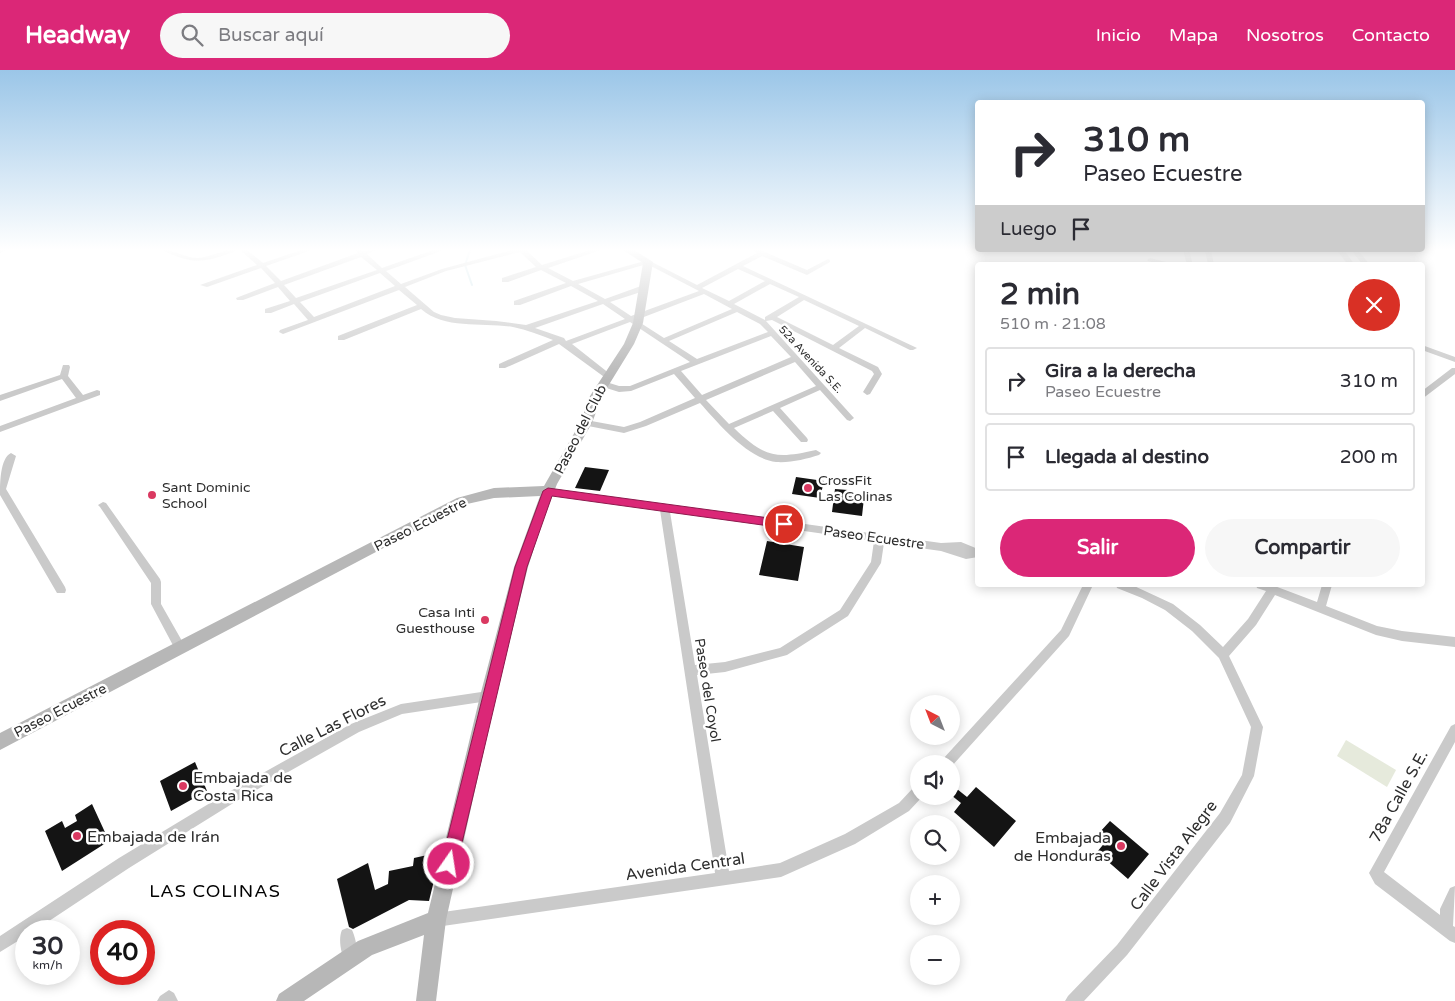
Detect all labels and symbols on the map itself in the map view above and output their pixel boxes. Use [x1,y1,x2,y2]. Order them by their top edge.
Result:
street label: 52a Avenida S.E. [776,323,845,396]
street label: Paseo del Club [551,381,610,477]
place label: CrossFit Las Colinas [818,472,893,505]
place label: Sant Dominic School [162,479,250,512]
marker: CrossFit Las Colinas [802,482,814,494]
marker: Sant Dominic School [146,489,158,501]
street label: Paseo Ecuestre [371,494,469,555]
pin [763,503,805,545]
street label: Paseo Ecuestre [823,522,925,553]
place label: Casa Inti Guesthouse [396,604,475,637]
marker: Casa Inti Guesthouse [479,614,491,626]
street label: Paseo del Coyol [691,637,724,743]
street label: Paseo Ecuestre [11,680,109,741]
street label: Calle Las Flores [276,690,389,761]
north arrow [910,695,960,745]
street label: 78a Calle S.E. [1365,747,1433,846]
place label: Embajada de Costa Rica [193,768,292,806]
marker: Embajada de Costa Rica [177,780,189,792]
street label: Calle Vista Alegre [1126,796,1222,915]
place label: Embajada de Irán [87,827,220,847]
place label: Embajada de Honduras [1014,828,1111,866]
marker: Embajada de Irán [71,830,83,842]
position arrow [422,837,474,889]
marker: Embajada de Honduras [1115,840,1127,852]
street label: Avenida Central [624,849,746,885]
district label: LAS COLINAS [149,880,281,902]
speed limit sign: 40 [90,920,155,985]

